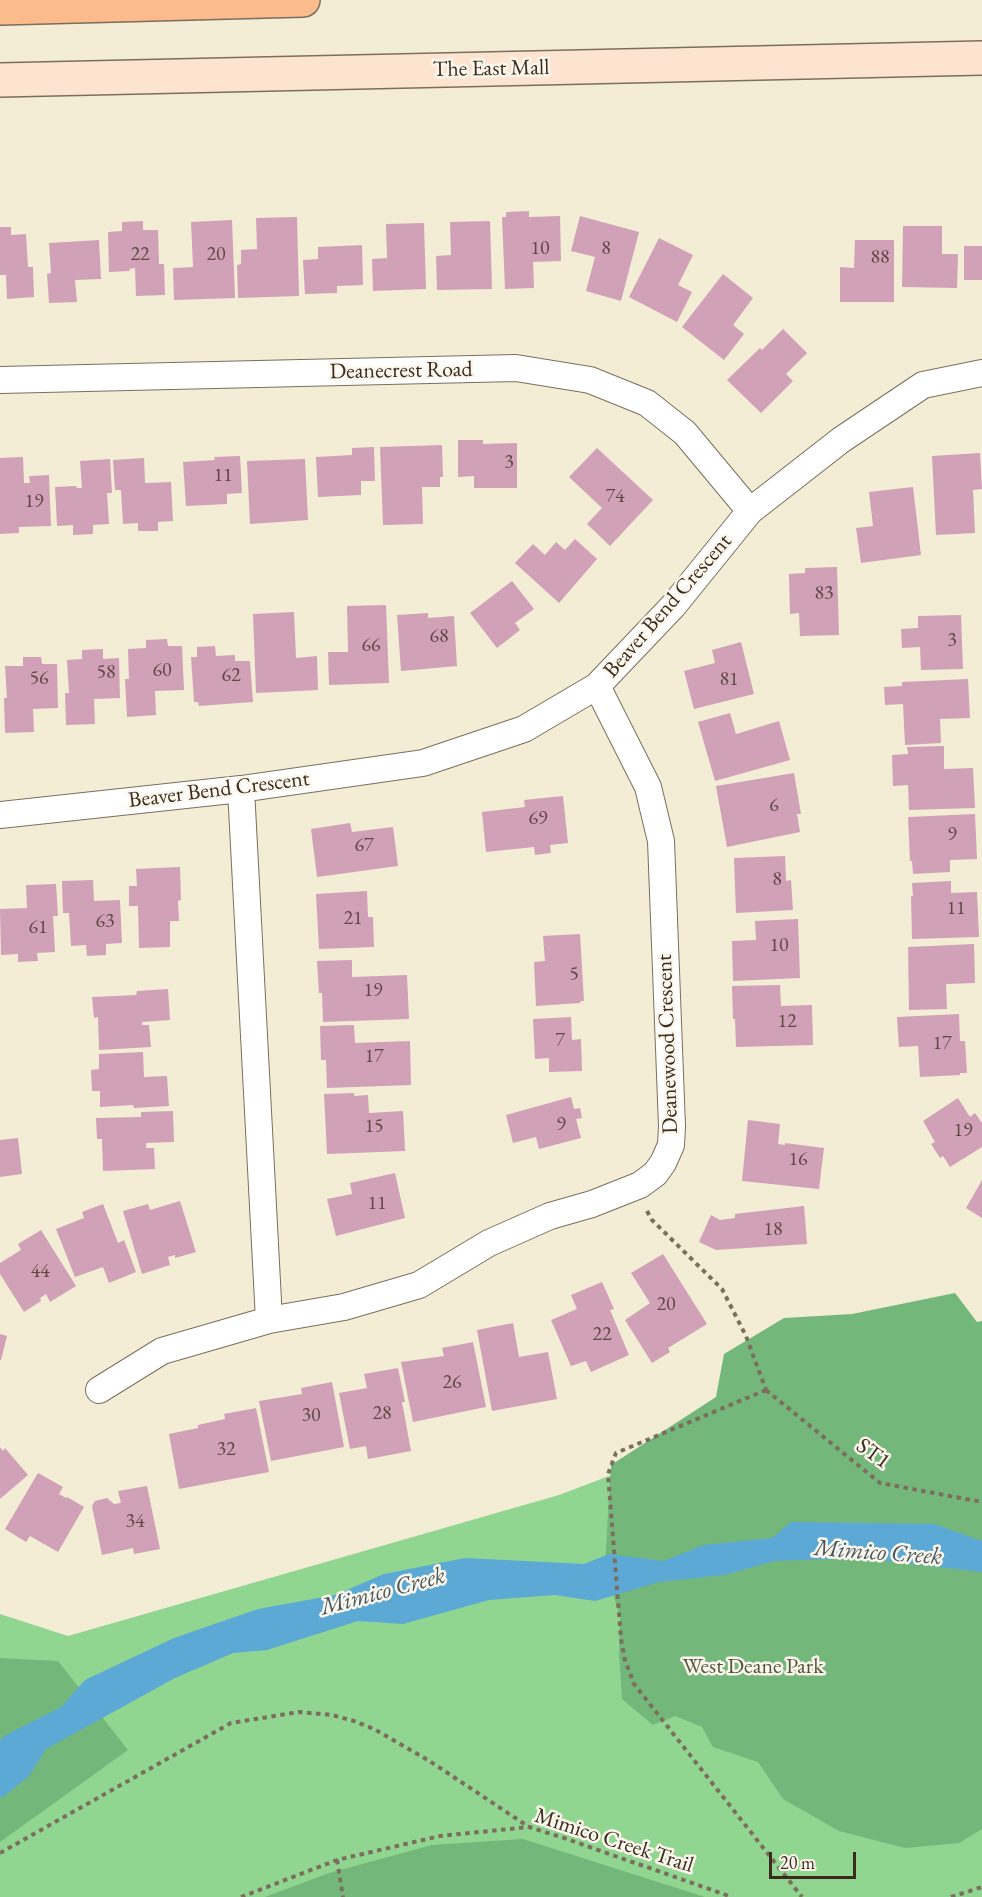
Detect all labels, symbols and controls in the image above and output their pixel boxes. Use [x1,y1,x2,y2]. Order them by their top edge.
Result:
street label: The East Mall [432,55,550,83]
house number: 10 [530,237,550,261]
house number: 8 [601,237,611,261]
house number: 22 [130,243,150,267]
house number: 20 [206,243,226,267]
house number: 88 [870,246,890,270]
street label: Deanecrest Road [329,357,473,385]
house number: 3 [504,451,514,475]
house number: 11 [213,464,233,488]
house number: 74 [605,485,625,509]
house number: 19 [24,490,44,514]
street label: Beaver Bend Crescent [598,529,738,683]
house number: 83 [814,582,834,606]
house number: 68 [429,625,449,649]
house number: 3 [947,629,957,653]
house number: 66 [361,634,381,658]
house number: 60 [152,659,172,683]
house number: 58 [96,661,116,685]
house number: 62 [221,664,241,688]
house number: 56 [29,667,49,691]
house number: 81 [719,668,739,692]
street label: Beaver Bend Crescent [127,766,311,814]
house number: 6 [769,794,779,818]
house number: 69 [528,807,548,831]
house number: 9 [947,823,957,847]
house number: 67 [354,834,374,858]
house number: 8 [772,868,782,892]
house number: 11 [946,897,966,921]
house number: 21 [343,907,363,931]
house number: 63 [95,910,115,934]
house number: 61 [28,916,48,940]
house number: 10 [769,934,789,958]
street label: Deanewood Crescent [652,953,684,1135]
house number: 5 [569,963,579,987]
house number: 19 [363,979,383,1003]
house number: 12 [777,1010,797,1034]
house number: 7 [555,1029,565,1053]
house number: 17 [932,1032,952,1056]
house number: 17 [364,1045,384,1069]
house number: 9 [556,1113,566,1137]
house number: 15 [364,1115,384,1139]
house number: 19 [953,1119,973,1143]
house number: 16 [788,1148,808,1172]
house number: 11 [367,1192,387,1216]
house number: 18 [763,1218,783,1242]
house number: 44 [30,1260,50,1284]
house number: 20 [656,1293,676,1317]
house number: 22 [592,1323,612,1347]
house number: 26 [442,1371,462,1395]
house number: 28 [372,1402,392,1426]
house number: 30 [301,1404,321,1428]
street label: ST1 [851,1433,895,1475]
house number: 32 [216,1438,236,1462]
house number: 34 [125,1510,145,1534]
water label: Mimico Creek [813,1534,943,1572]
water label: Mimico Creek [317,1562,449,1622]
park label: West Deane Park [683,1654,823,1680]
street label: Mimico Creek Trail [531,1803,697,1879]
scale bar [772,1840,859,1878]
text: 20 m [780,1851,815,1874]

